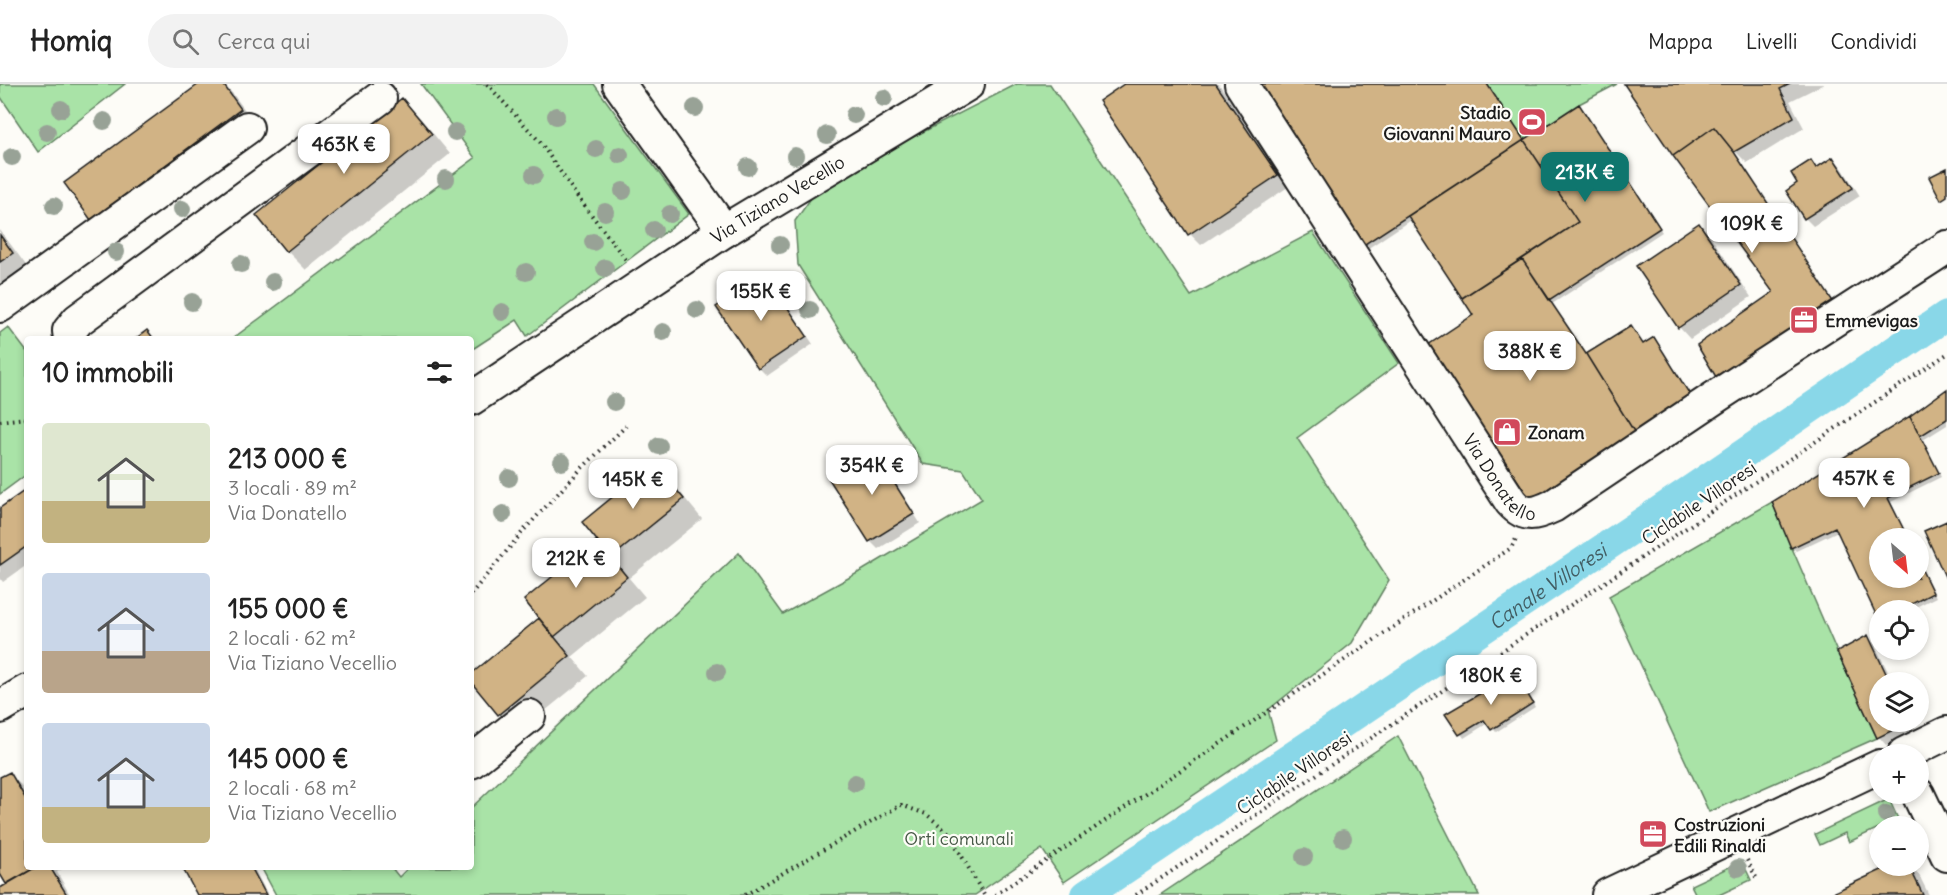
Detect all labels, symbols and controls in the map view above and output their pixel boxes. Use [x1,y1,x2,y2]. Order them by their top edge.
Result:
search box [148,14,568,68]
text: Homiq [30,23,112,59]
icon: search [169,25,202,58]
text: Cerca qui [217,27,310,55]
text: Mappa [1648,28,1713,55]
text: Livelli [1746,28,1797,55]
text: Condividi [1830,28,1917,55]
place label: Stadio Giovanni Mauro [1383,101,1511,145]
sports icon: Stadio Giovanni Mauro [1516,106,1548,138]
pin: 463K € [295,124,393,175]
text: 463K € [312,131,376,156]
street label: Via Tiziano Vecellio [706,150,848,248]
pin: 213K € [1536,152,1634,203]
text: 213K € [1555,159,1615,184]
pin: 109K € [1703,203,1801,254]
text: 109K € [1721,210,1783,235]
pin: 155K € [712,271,810,322]
text: 155K € [731,278,791,303]
office icon: Emmevigas [1788,304,1820,336]
place label: Emmevigas [1825,309,1918,332]
pin: 388K € [1481,331,1579,382]
text: 388K € [1498,338,1562,363]
text: 10 immobili [42,356,173,389]
icon: filters [423,356,456,389]
shop icon: Zonam [1491,416,1523,448]
place label: Zonam [1528,421,1585,444]
street label: Via Donatello [1458,429,1536,525]
text: 213 000 € [228,442,348,475]
pin: 354K € [823,445,921,496]
icon: home [90,447,162,519]
text: 354K € [840,452,904,477]
street label: Ciclabile Villoresi [1637,456,1761,550]
pin: 457K € [1815,458,1913,509]
pin: 145K € [584,459,682,510]
text: 457K € [1833,465,1895,490]
text: 145K € [603,466,663,491]
text: 3 locali · 89 m² [228,475,357,500]
text: Via Donatello [228,500,347,525]
north arrow [1869,528,1929,588]
map controls [1869,528,1929,876]
water label: Canale Villoresi [1483,536,1613,634]
pin: 212K € [527,538,625,589]
text: 212K € [546,545,606,570]
text: 155 000 € [228,592,349,625]
icon: home [90,597,162,669]
button: locate [1869,600,1929,660]
text: 2 locali · 62 m² [228,625,356,650]
text: Via Tiziano Vecellio [228,650,397,675]
pin: 180K € [1442,655,1540,706]
text: 180K € [1460,662,1522,687]
button: layers [1869,672,1929,732]
street label: Ciclabile Villoresi [1232,726,1356,820]
text: 145 000 € [228,742,349,775]
button: + [1869,744,1929,804]
icon: home [90,747,162,819]
text: 2 locali · 68 m² [228,775,357,800]
text: Via Tiziano Vecellio [228,800,397,825]
place label: Costruzioni Edili Rinaldi [1674,813,1766,857]
button: − [1869,816,1929,876]
office icon: Costruzioni Edili Rinaldi [1637,818,1669,850]
park label: Orti comunali [904,827,1014,850]

